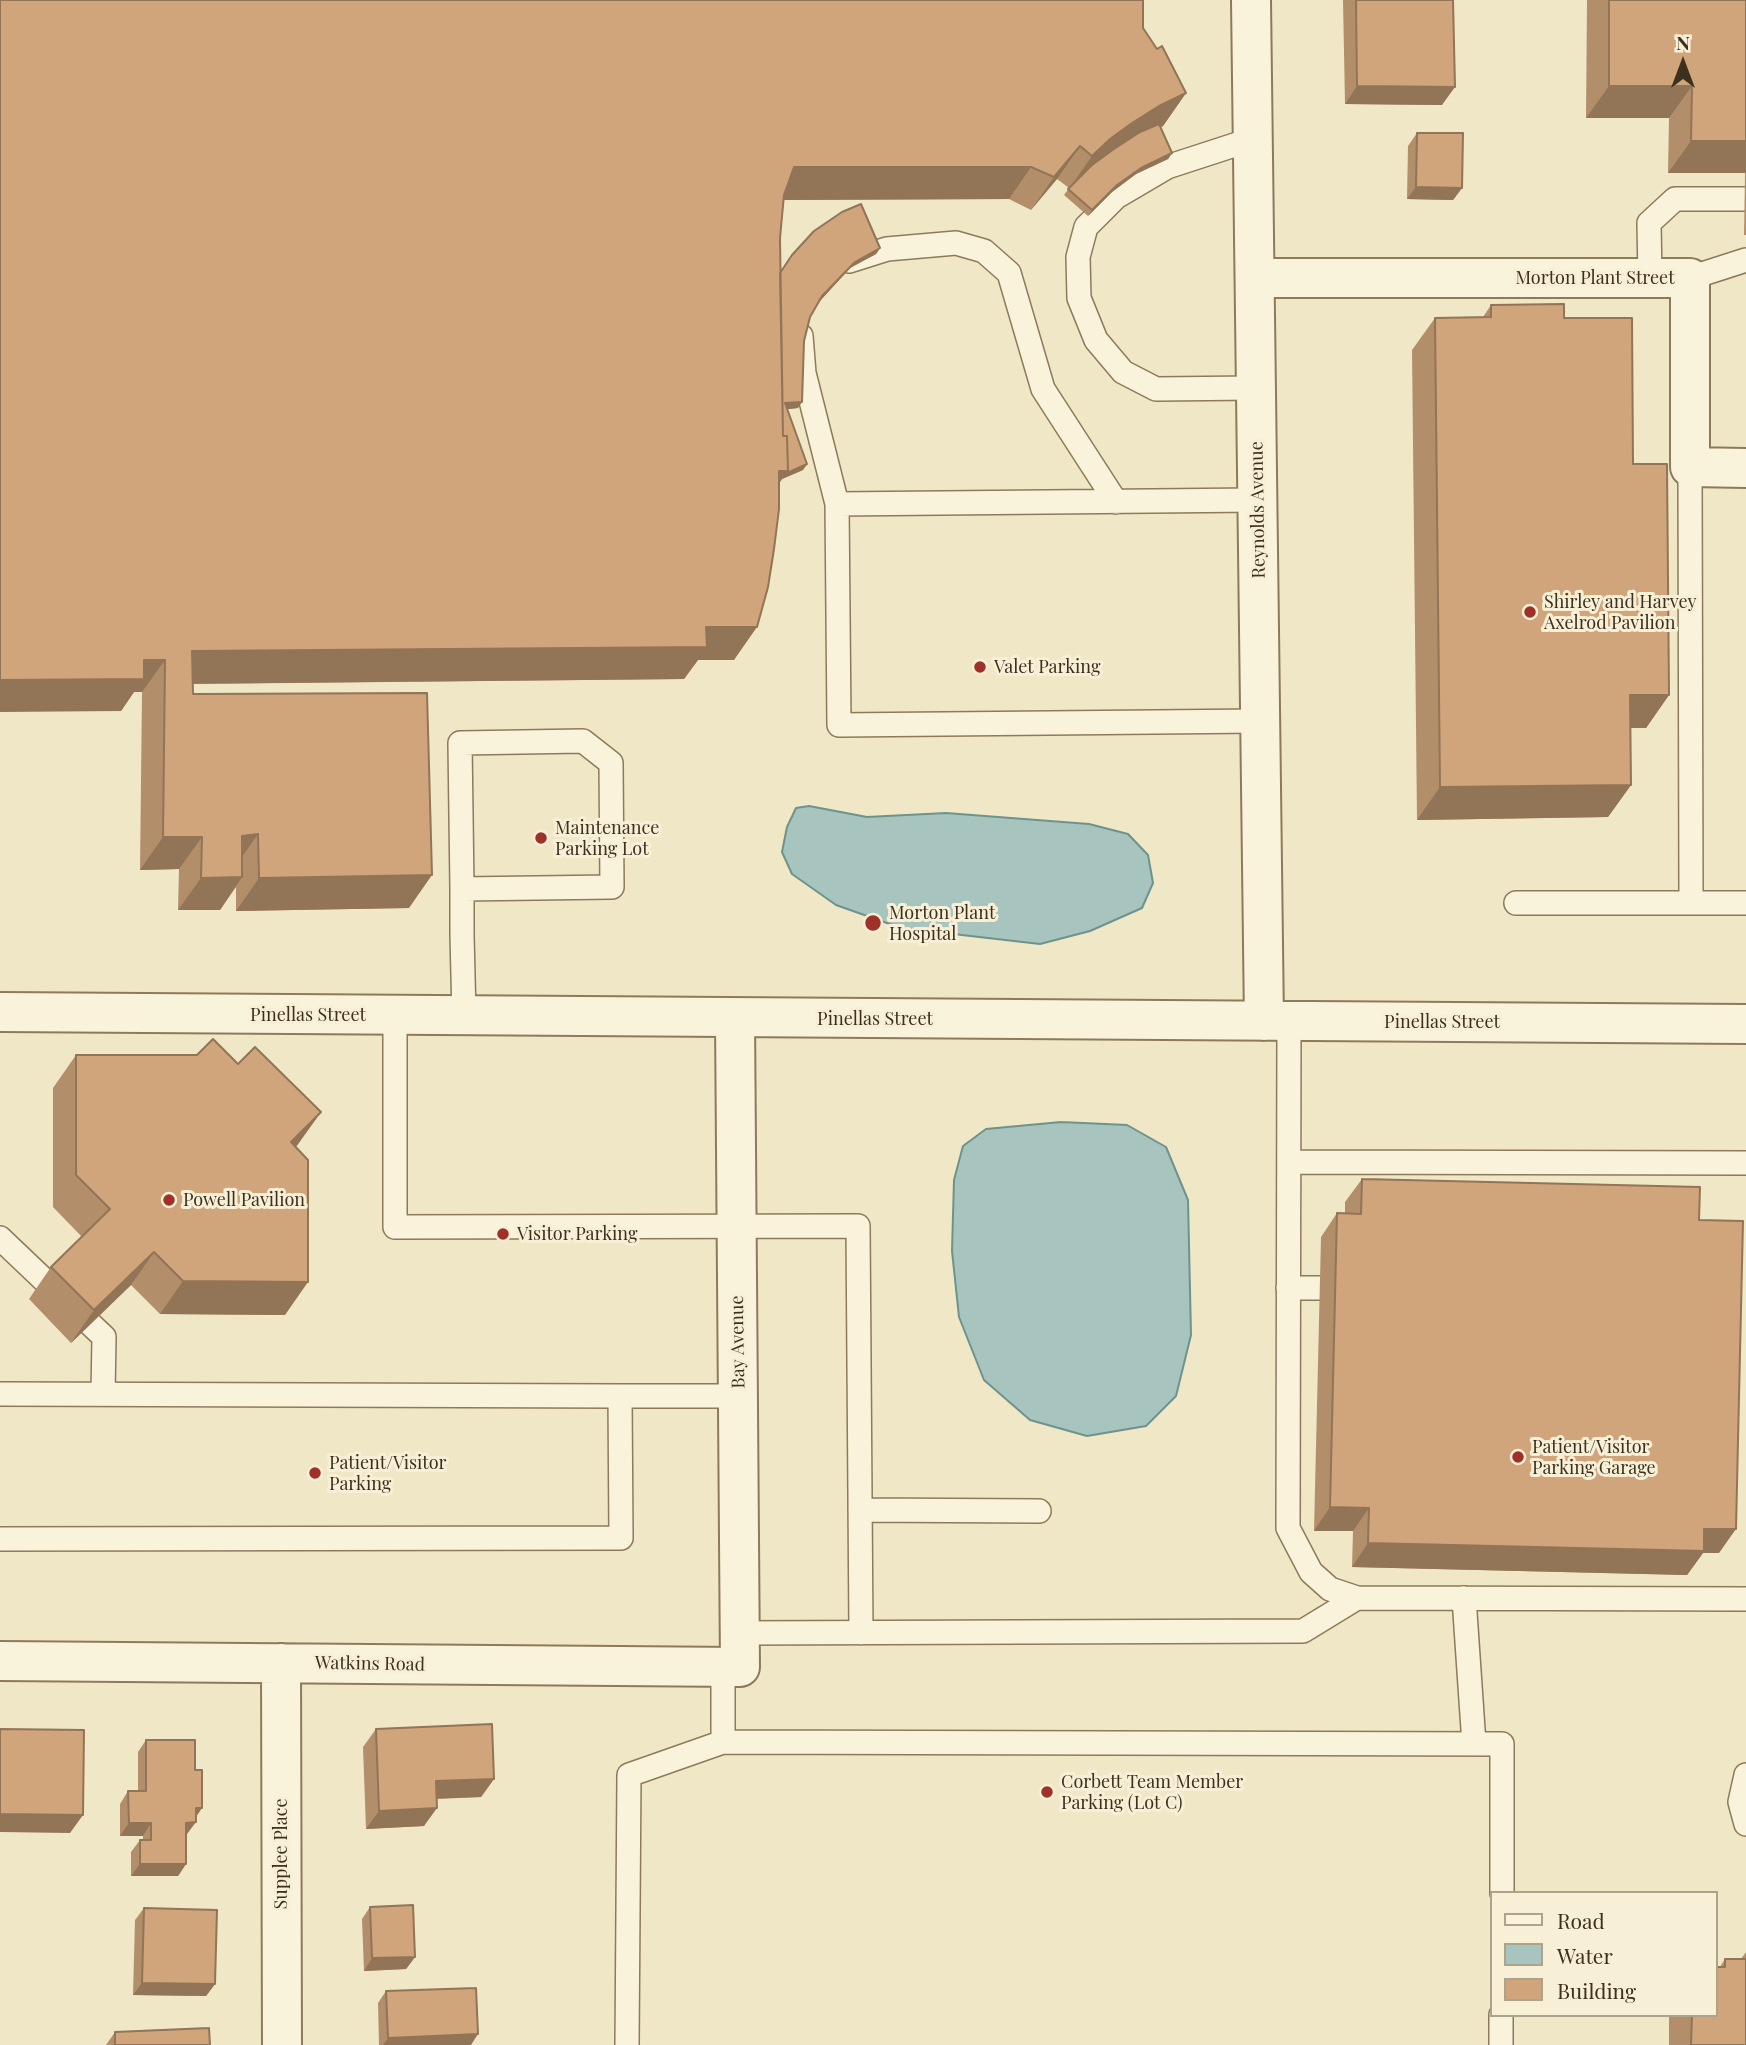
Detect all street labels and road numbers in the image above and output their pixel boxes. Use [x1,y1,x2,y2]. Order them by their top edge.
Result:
street label: Morton Plant Street [1515,267,1675,289]
street label: Reynolds Avenue [1246,441,1270,579]
street label: Pinellas Street [250,1004,366,1026]
street label: Pinellas Street [817,1008,933,1030]
street label: Pinellas Street [1384,1011,1500,1033]
street label: Bay Avenue [726,1295,750,1389]
street label: Watkins Road [315,1652,425,1676]
street label: Supplee Place [270,1798,292,1910]

